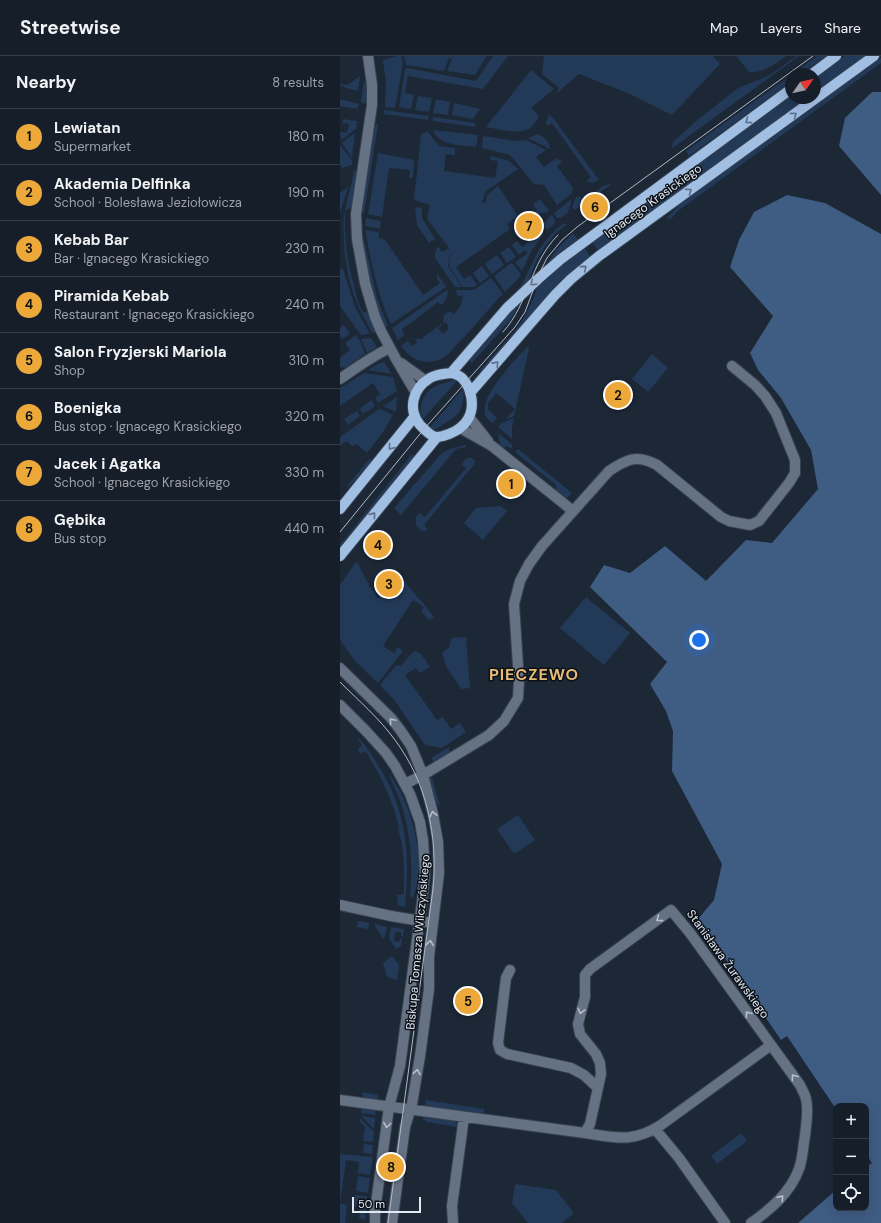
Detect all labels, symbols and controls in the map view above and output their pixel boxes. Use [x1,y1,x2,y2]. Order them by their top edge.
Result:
text: Streetwise [20,15,121,40]
text: Map [710,19,738,37]
text: Layers [760,19,802,37]
text: Share [824,19,861,37]
north arrow [785,68,821,104]
text: Nearby [16,71,76,93]
text: 8 results [272,74,324,91]
one-way arrow [789,113,796,120]
one-way arrow [746,116,753,123]
text: Lewiatan [54,118,120,138]
text: 1 [27,128,31,145]
text: 180 m [288,128,324,145]
text: Supermarket [54,138,131,155]
street label: Ignacego Krasickiego [601,160,705,242]
text: Akademia Delfinka [54,174,190,194]
text: 2 [25,184,33,201]
text: 190 m [288,184,324,201]
one-way arrow [684,189,691,196]
pin: 6 [582,192,608,222]
text: School · Bolesława Jeziołowicza [54,194,242,211]
pin: 7 [516,211,542,241]
text: Kebab Bar [54,230,129,250]
text: 3 [25,240,33,257]
text: 230 m [285,240,324,257]
text: Bar · Ignacego Krasickiego [54,250,209,267]
one-way arrow [580,266,587,273]
one-way arrow [530,278,538,286]
text: Piramida Kebab [54,286,169,306]
text: 4 [25,296,33,313]
text: 240 m [285,296,324,313]
text: Restaurant · Ignacego Krasickiego [54,306,255,323]
text: Salon Fryzjerski Mariola [54,342,227,362]
text: 5 [25,352,33,369]
text: 310 m [289,352,324,369]
one-way arrow [491,361,498,368]
text: Shop [54,362,85,379]
pin: 2 [605,380,631,410]
text: Boenigka [54,398,121,418]
text: 6 [25,408,33,425]
text: 320 m [285,408,324,425]
text: Bus stop · Ignacego Krasickiego [54,418,242,435]
one-way arrow [388,442,395,449]
text: Jacek i Agatka [54,454,161,474]
text: 7 [26,464,32,481]
text: 330 m [285,464,324,481]
pin: 1 [498,469,524,499]
text: School · Ignacego Krasickiego [54,474,230,491]
text: Gębika [54,510,106,530]
one-way arrow [368,513,375,520]
text: 8 [25,520,33,537]
text: 440 m [284,520,324,537]
text: Bus stop [54,530,106,547]
pin: 4 [365,530,391,560]
pin: 3 [376,569,402,599]
your location [689,630,709,650]
district label: PIECZEWO [489,664,579,685]
one-way arrow [390,718,397,725]
one-way arrow [429,810,438,817]
street label: Biskupa Tomasza Wilczyńskiego [402,854,434,1030]
street label: Stanisława Żurawskiego [683,906,773,1022]
one-way arrow [657,914,664,921]
one-way arrow [426,940,435,946]
pin: 5 [455,986,481,1016]
one-way arrow [578,1008,586,1015]
one-way arrow [746,1011,753,1018]
one-way arrow [413,1069,421,1075]
one-way arrow [792,1075,799,1082]
map controls [833,1103,869,1211]
button: + [833,1103,869,1139]
one-way arrow [383,1122,392,1128]
button: − [833,1139,869,1175]
pin: 8 [378,1152,404,1182]
button: locate [833,1175,869,1211]
scale bar [352,1195,421,1214]
one-way arrow [776,1195,783,1202]
text: 50 m [358,1197,385,1211]

